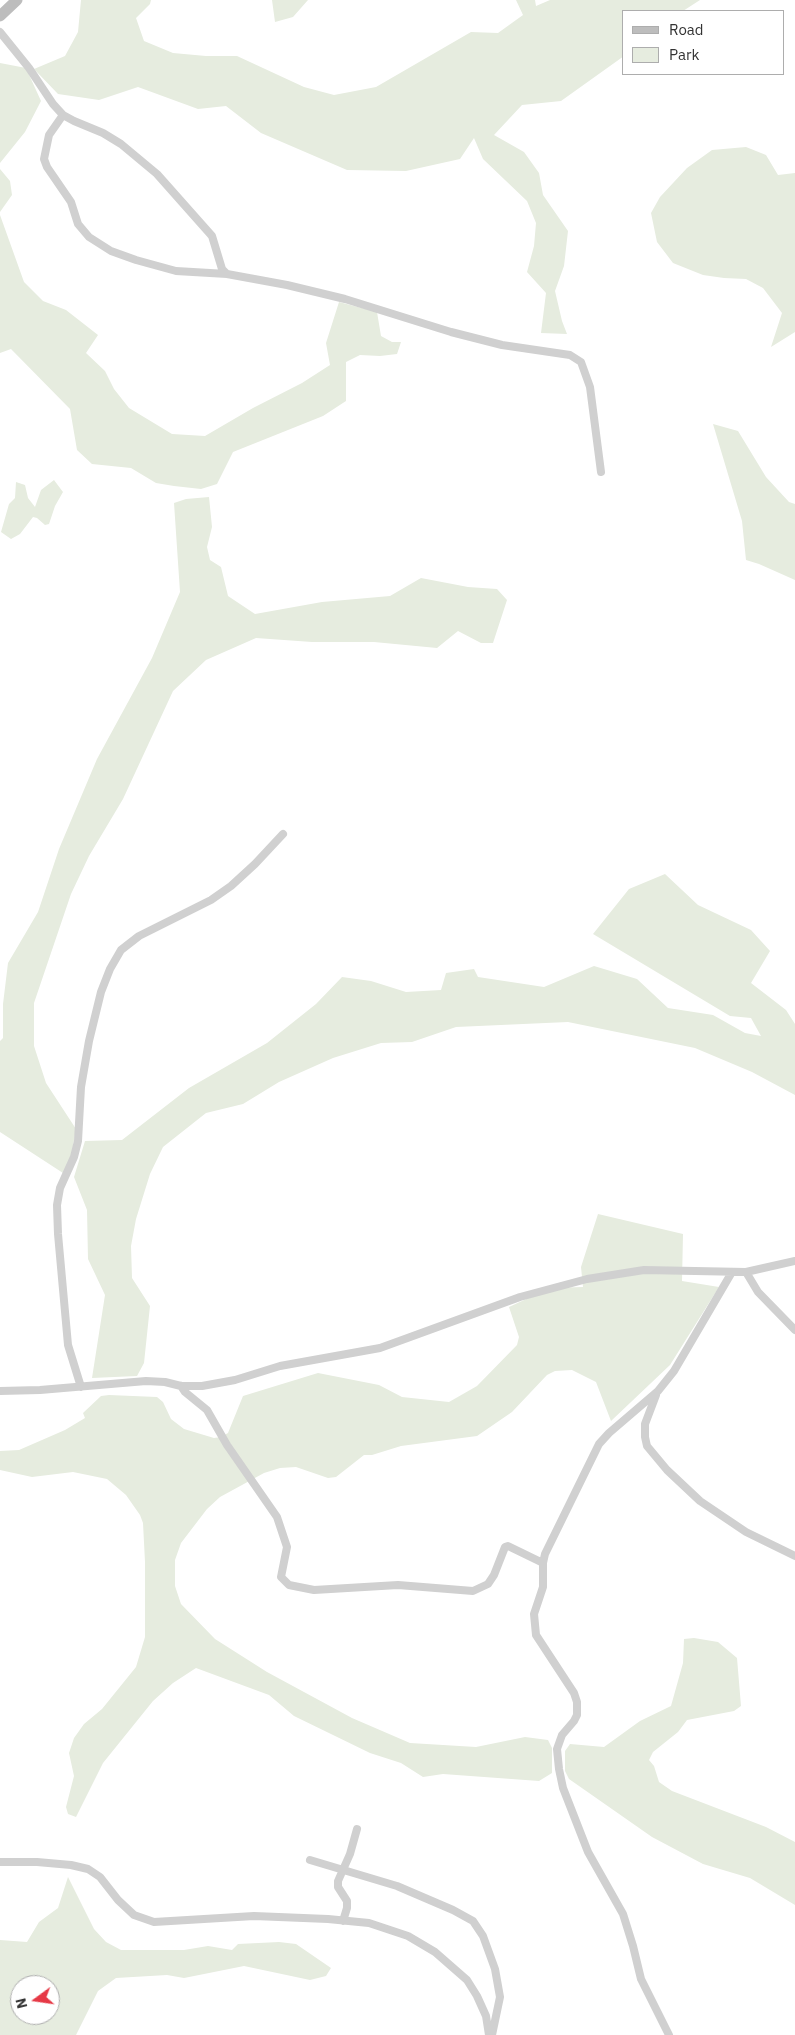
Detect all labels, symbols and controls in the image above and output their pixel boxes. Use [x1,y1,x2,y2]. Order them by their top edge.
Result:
legend [622,10,785,75]
text: Road [669,20,704,39]
text: Park [669,45,699,64]
north arrow [10,1975,60,2025]
text: N [11,1996,31,2010]

